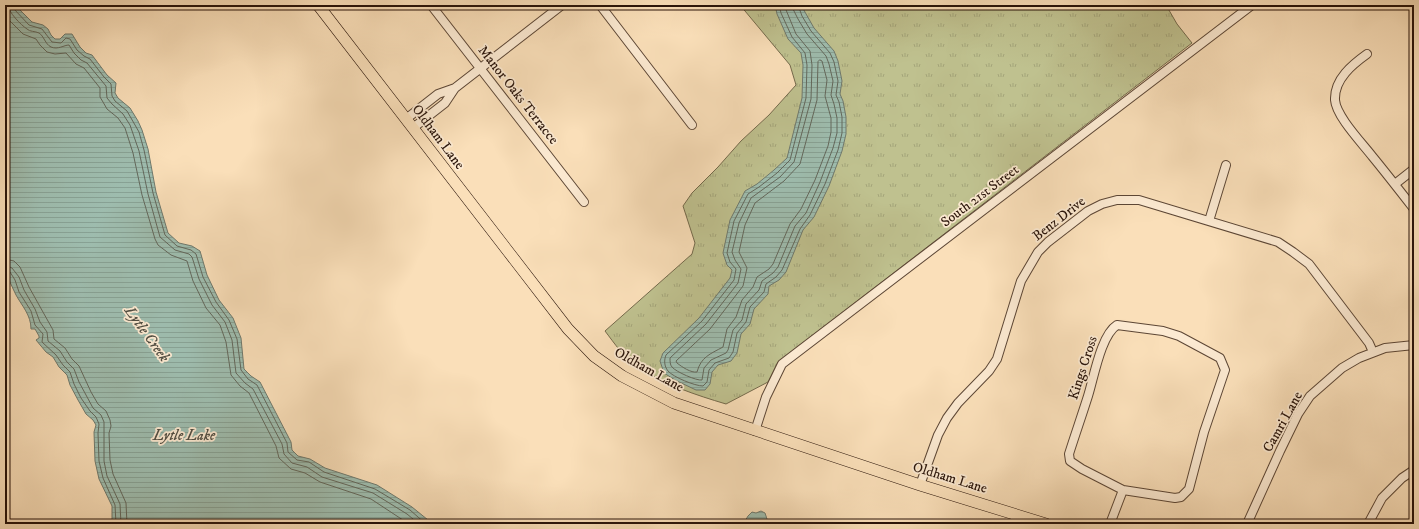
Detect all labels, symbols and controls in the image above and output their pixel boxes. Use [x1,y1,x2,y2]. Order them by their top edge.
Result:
street label: Manor Oaks Terracce [474,42,562,148]
street label: Oldham Lane [408,101,468,173]
street label: South 21st Street [937,161,1023,231]
street label: Benz Drive [1029,193,1089,245]
water label: Lytle Creek [120,301,174,366]
street label: Kings Cross [1064,334,1102,402]
street label: Oldham Lane [611,343,687,397]
street label: Camri Lane [1259,388,1307,456]
water label: Lytle Lake [152,426,216,445]
street label: Oldham Lane [911,458,990,498]

